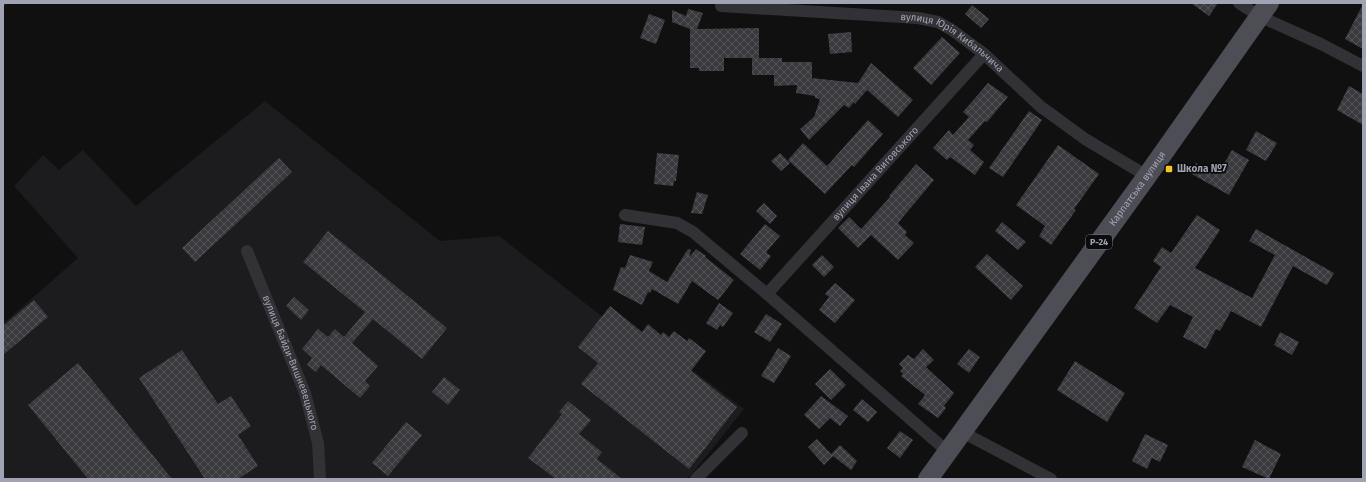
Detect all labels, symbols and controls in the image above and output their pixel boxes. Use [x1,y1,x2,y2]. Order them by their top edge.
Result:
street label: вулиця Юрія Кибальчича [900,11,1006,75]
street label: вулиця Івана Виговського [830,124,921,223]
street label: Карпатська вулиця [1107,149,1168,229]
place label: Школа №7 [1177,163,1227,175]
marker: Школа №7 [1164,164,1174,174]
road number: Р-24 [1086,235,1112,249]
street label: вулиця Байди-Вишневецького [260,293,320,432]

